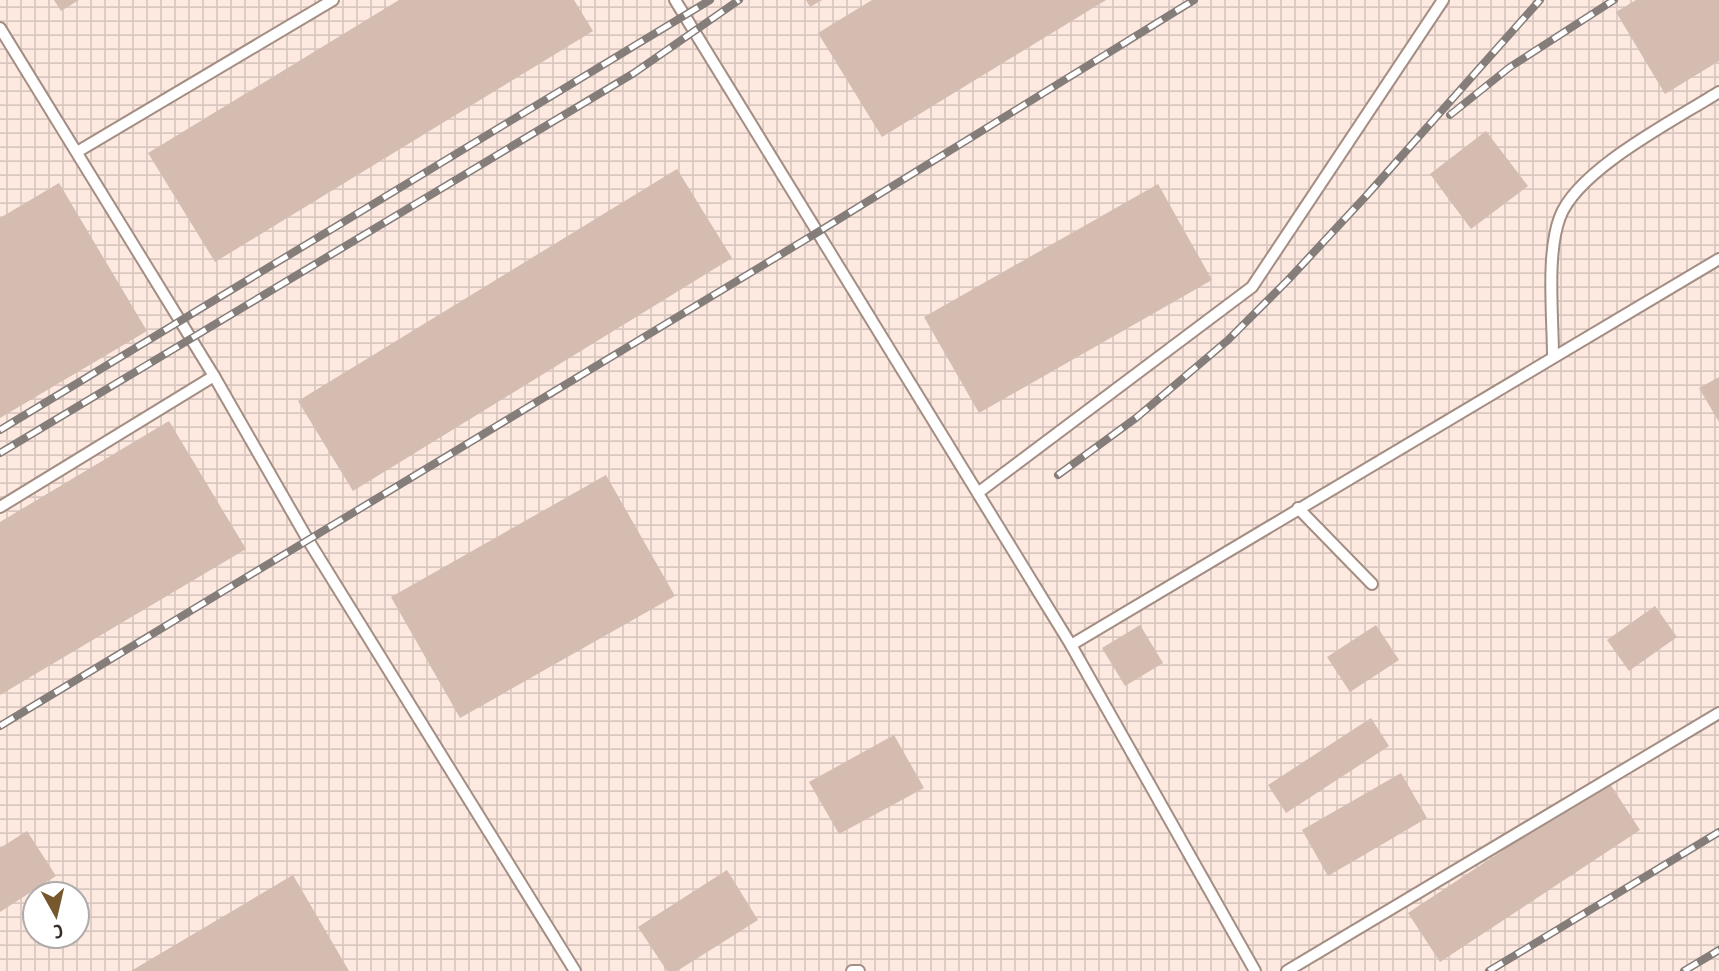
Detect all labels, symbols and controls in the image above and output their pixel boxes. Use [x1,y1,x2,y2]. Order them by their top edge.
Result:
north arrow [21,880,91,950]
text: С [52,919,64,944]

